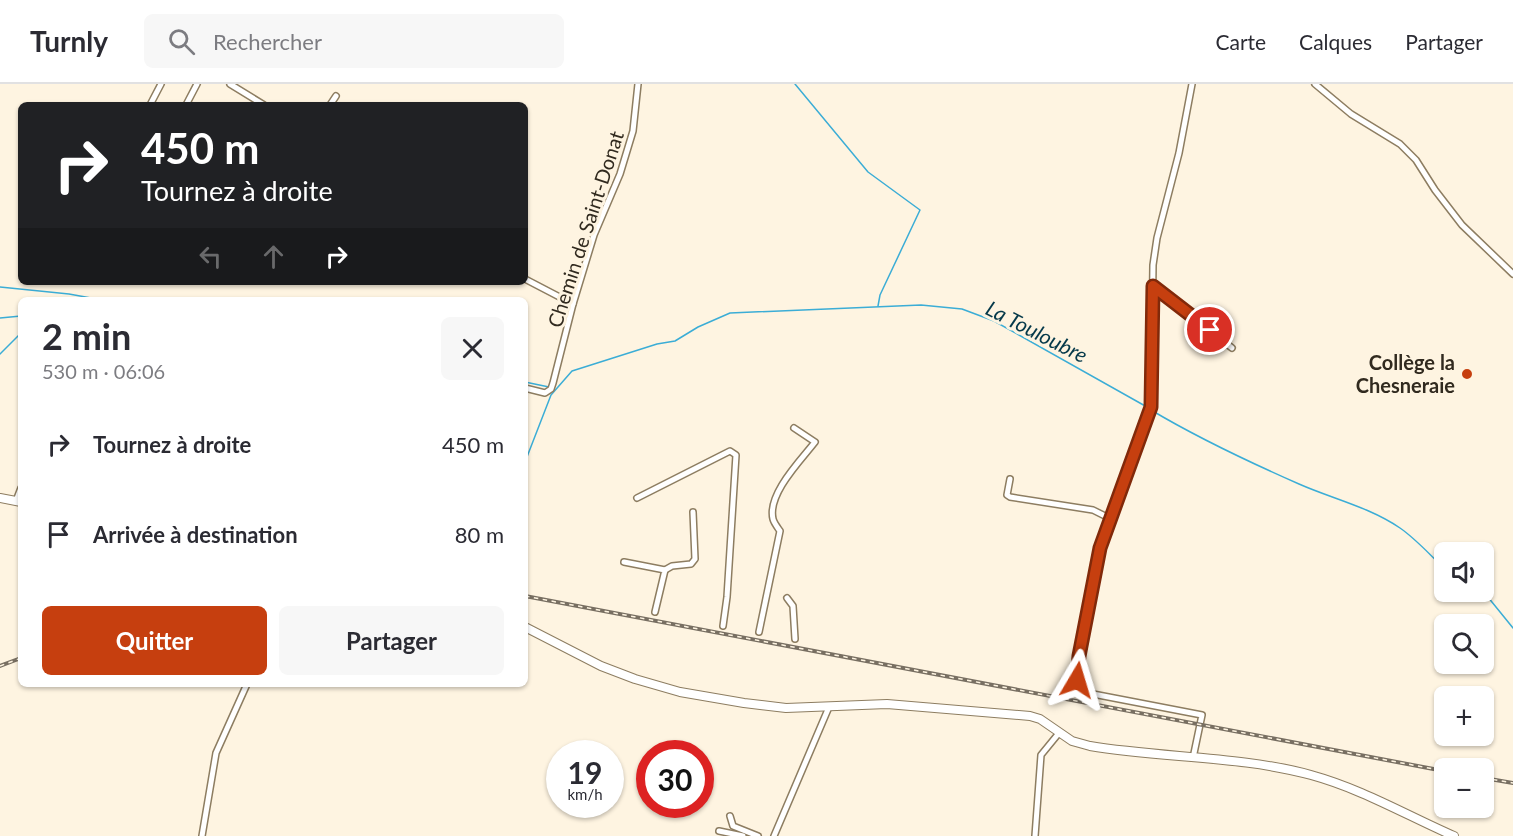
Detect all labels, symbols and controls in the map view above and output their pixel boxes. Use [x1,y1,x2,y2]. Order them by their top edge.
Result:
search box [144,14,564,68]
text: Turnly [30,24,108,58]
icon: search [165,25,198,58]
text: Rechercher [213,28,322,55]
text: Carte [1215,29,1266,54]
text: Calques [1299,29,1372,54]
text: Partager [1405,29,1483,54]
text: 450 m [141,123,259,173]
icon: right [42,126,120,204]
street label: Chemin de Saint-Donat [542,128,628,330]
text: Tournez à droite [141,174,333,207]
icon: left [194,240,227,273]
icon: ahead [257,240,290,273]
icon: right [320,240,353,273]
water label: La Touloubre [982,295,1092,367]
pin [1184,304,1235,355]
icon: arrive [1193,313,1226,346]
text: 2 min [42,314,131,358]
button: close [441,317,504,380]
place label: Collège la Chesneraie [1356,350,1455,397]
text: 530 m · 06:06 [42,359,165,383]
marker: Collège la Chesneraie [1460,367,1474,381]
icon: right [42,428,75,461]
text: Tournez à droite [93,431,251,458]
text: 450 m [442,431,504,458]
icon: arrive [42,518,75,551]
text: Arrivée à destination [93,521,298,548]
text: 80 m [455,521,504,548]
map controls [1434,542,1494,818]
button: sound [1434,542,1494,602]
button: Quitter [42,606,267,675]
button: Partager [279,606,504,675]
button: search [1434,614,1494,674]
position arrow [1045,648,1109,712]
button: + [1434,686,1494,746]
speed limit sign: 30 [636,740,714,818]
text: 19 [568,754,602,790]
button: − [1434,758,1494,818]
text: km/h [567,785,603,803]

